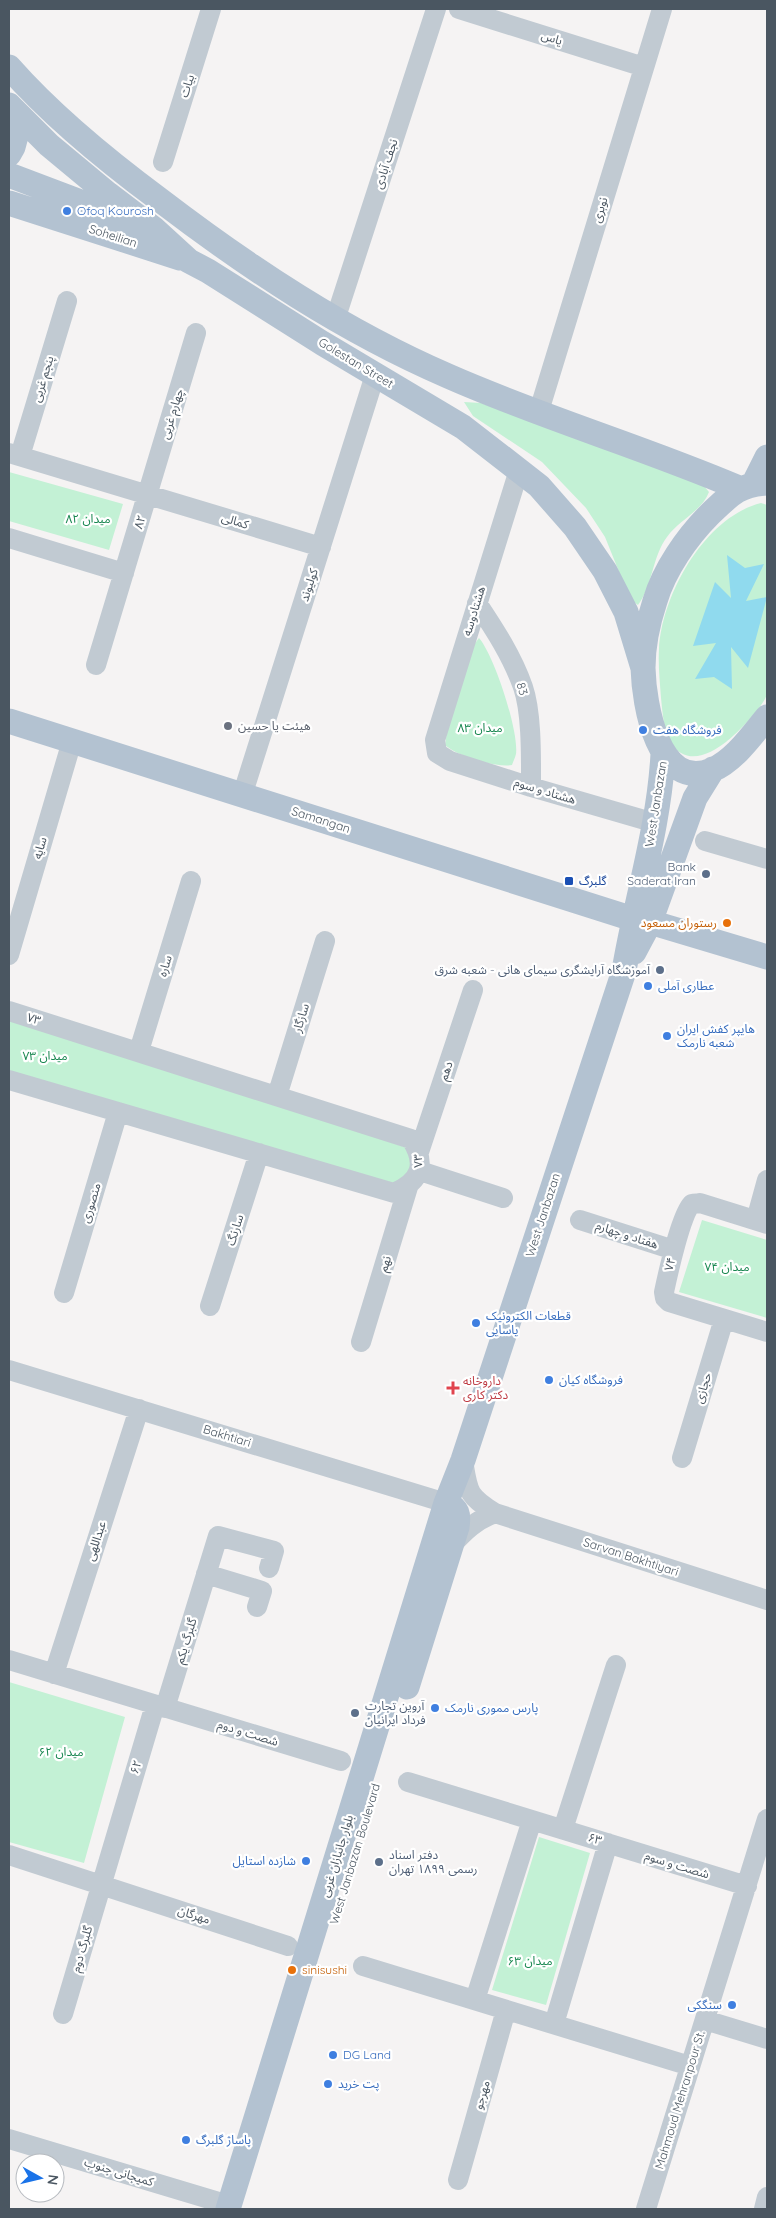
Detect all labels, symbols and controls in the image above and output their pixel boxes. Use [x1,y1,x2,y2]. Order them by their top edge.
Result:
street label: یاس [540,27,565,48]
street label: بیات [176,73,197,99]
street label: نجف آبادی [370,137,401,191]
street label: نوبری [589,195,611,224]
place label: Ofoq Kourosh [77,203,154,218]
marker: Ofoq Kourosh [61,205,73,217]
street label: Soheilian [87,221,139,250]
street label: Golestan Street [316,334,397,391]
street label: پنجم غربی [28,354,59,405]
street label: چهارم غربی [157,387,188,442]
street label: کمالی [220,509,251,532]
park label: میدان ۸۲ [65,511,111,526]
street label: ۸۲ [130,513,149,531]
street label: کولیوند [296,566,321,603]
street label: هشتادوسه [459,584,488,638]
street label: 83 [514,681,531,697]
place label: هیئت یا حسین [238,718,311,733]
marker: هیئت یا حسین [222,720,234,732]
park label: میدان ۸۳ [457,720,503,735]
place label: فروشگاه هفت [653,722,722,737]
marker: فروشگاه هفت [637,724,649,736]
street label: West Janbazan [641,760,670,848]
street label: هشتاد و سوم [512,774,578,809]
street label: Samangan [290,803,352,836]
street label: سایه [29,835,50,861]
place label: Bank Saderat Iran [627,859,696,888]
marker: Bank Saderat Iran [700,868,712,880]
place label: گلبرگ [579,873,608,888]
marker: گلبرگ [563,875,575,887]
place label: رستوران مسعود [641,915,717,930]
marker: رستوران مسعود [721,917,733,929]
street label: ساره [154,953,175,978]
place label: آموزشگاه آرایشگری سیمای هانی - شعبه شرق [435,962,650,977]
marker: آموزشگاه آرایشگری سیمای هانی - شعبه شرق [654,964,666,976]
place label: عطاری آملی [658,978,714,993]
marker: عطاری آملی [642,980,654,992]
street label: سازگار [289,1001,312,1035]
street label: ۷۳ [25,1009,43,1028]
place label: هایپر کفش ایران شعبه نارمک [677,1021,755,1050]
marker: هایپر کفش ایران شعبه نارمک [661,1030,673,1042]
park label: میدان ۷۳ [22,1048,68,1063]
street label: دهم [435,1059,458,1083]
street label: ۷۳ [410,1154,425,1168]
street label: West Janbazan [522,1171,563,1258]
street label: منصوری [77,1181,104,1225]
street label: سارنگ [222,1212,247,1247]
street label: هفتاد و چهارم [593,1217,660,1254]
street label: نهم [375,1254,396,1274]
street label: ۷۴ [661,1256,678,1272]
park label: میدان ۷۴ [704,1259,750,1274]
place label: قطعات الکترونیک یاسایی [486,1308,571,1337]
marker: قطعات الکترونیک یاسایی [470,1317,482,1329]
street label: حجازی [691,1370,714,1405]
place label: فروشگاه کیان [559,1372,623,1387]
place label: داروخانه دکتر کاری [463,1373,508,1402]
marker: فروشگاه کیان [543,1374,555,1386]
marker: داروخانه دکتر کاری [447,1382,459,1394]
street label: Bakhtiari [201,1421,253,1450]
street label: عبداللهی [82,1519,109,1563]
street label: Sarvan Bakhtiyari [582,1534,681,1579]
street label: گلبرگ یکم [171,1615,202,1666]
place label: آروین تجارت فرداد ایرانیان [365,1698,426,1727]
place label: پارس مموری نارمک [445,1700,538,1716]
marker: پارس مموری نارمک [429,1702,441,1714]
marker: آروین تجارت فرداد ایرانیان [349,1707,361,1719]
street label: شصت و دوم [215,1716,280,1751]
park label: میدان ۶۲ [38,1744,84,1759]
street label: ۶۲ [126,1758,145,1776]
street label: West Janbazan Boulevard [326,1782,383,1926]
street label: بلوار جانبازان غربی [317,1813,356,1899]
street label: ۶۳ [586,1829,604,1848]
place label: دفتر اسناد رسمی ۱۸۹۹ تهران [389,1847,477,1876]
street label: شصت و سوم [642,1848,711,1883]
place label: شازده استایل [233,1853,296,1868]
marker: شازده استایل [300,1855,312,1867]
marker: دفتر اسناد رسمی ۱۸۹۹ تهران [373,1856,385,1868]
street label: مهرگان [176,1902,212,1927]
street label: گلبرگ دوم [68,1923,98,1974]
park label: میدان ۶۳ [507,1953,553,1968]
place label: sinisushi [302,1962,347,1977]
marker: sinisushi [286,1964,298,1976]
place label: سنگکی [687,1997,722,2012]
marker: سنگکی [726,1999,738,2011]
street label: Mahmoud Mehranpour St. [651,2029,708,2171]
place label: DG Land [343,2047,391,2062]
marker: DG Land [327,2049,339,2061]
place label: پت خرید [338,2076,379,2092]
marker: پت خرید [322,2078,334,2090]
street label: مهرجو [470,2079,493,2111]
place label: پاساژ گلبرگ [196,2132,251,2148]
marker: پاساژ گلبرگ [180,2134,192,2146]
north arrow [15,2153,65,2203]
street label: کمیجانی جنوب [83,2154,157,2190]
text: N [43,2173,63,2186]

